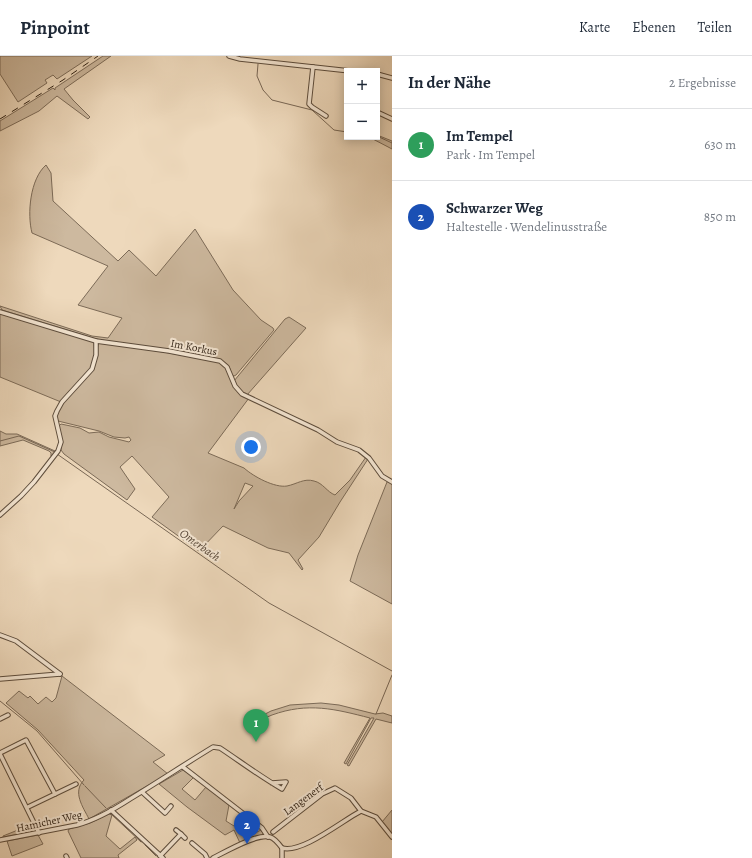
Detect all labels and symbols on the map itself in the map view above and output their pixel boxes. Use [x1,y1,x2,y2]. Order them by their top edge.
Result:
street label: Im Korkus [169,336,219,359]
your location [241,437,261,457]
water label: Omerbach [176,525,224,565]
pin: 1 [243,709,269,742]
street label: Langenerf [280,779,327,819]
street label: Hamicher Weg [15,807,84,836]
pin: 2 [234,811,260,844]

